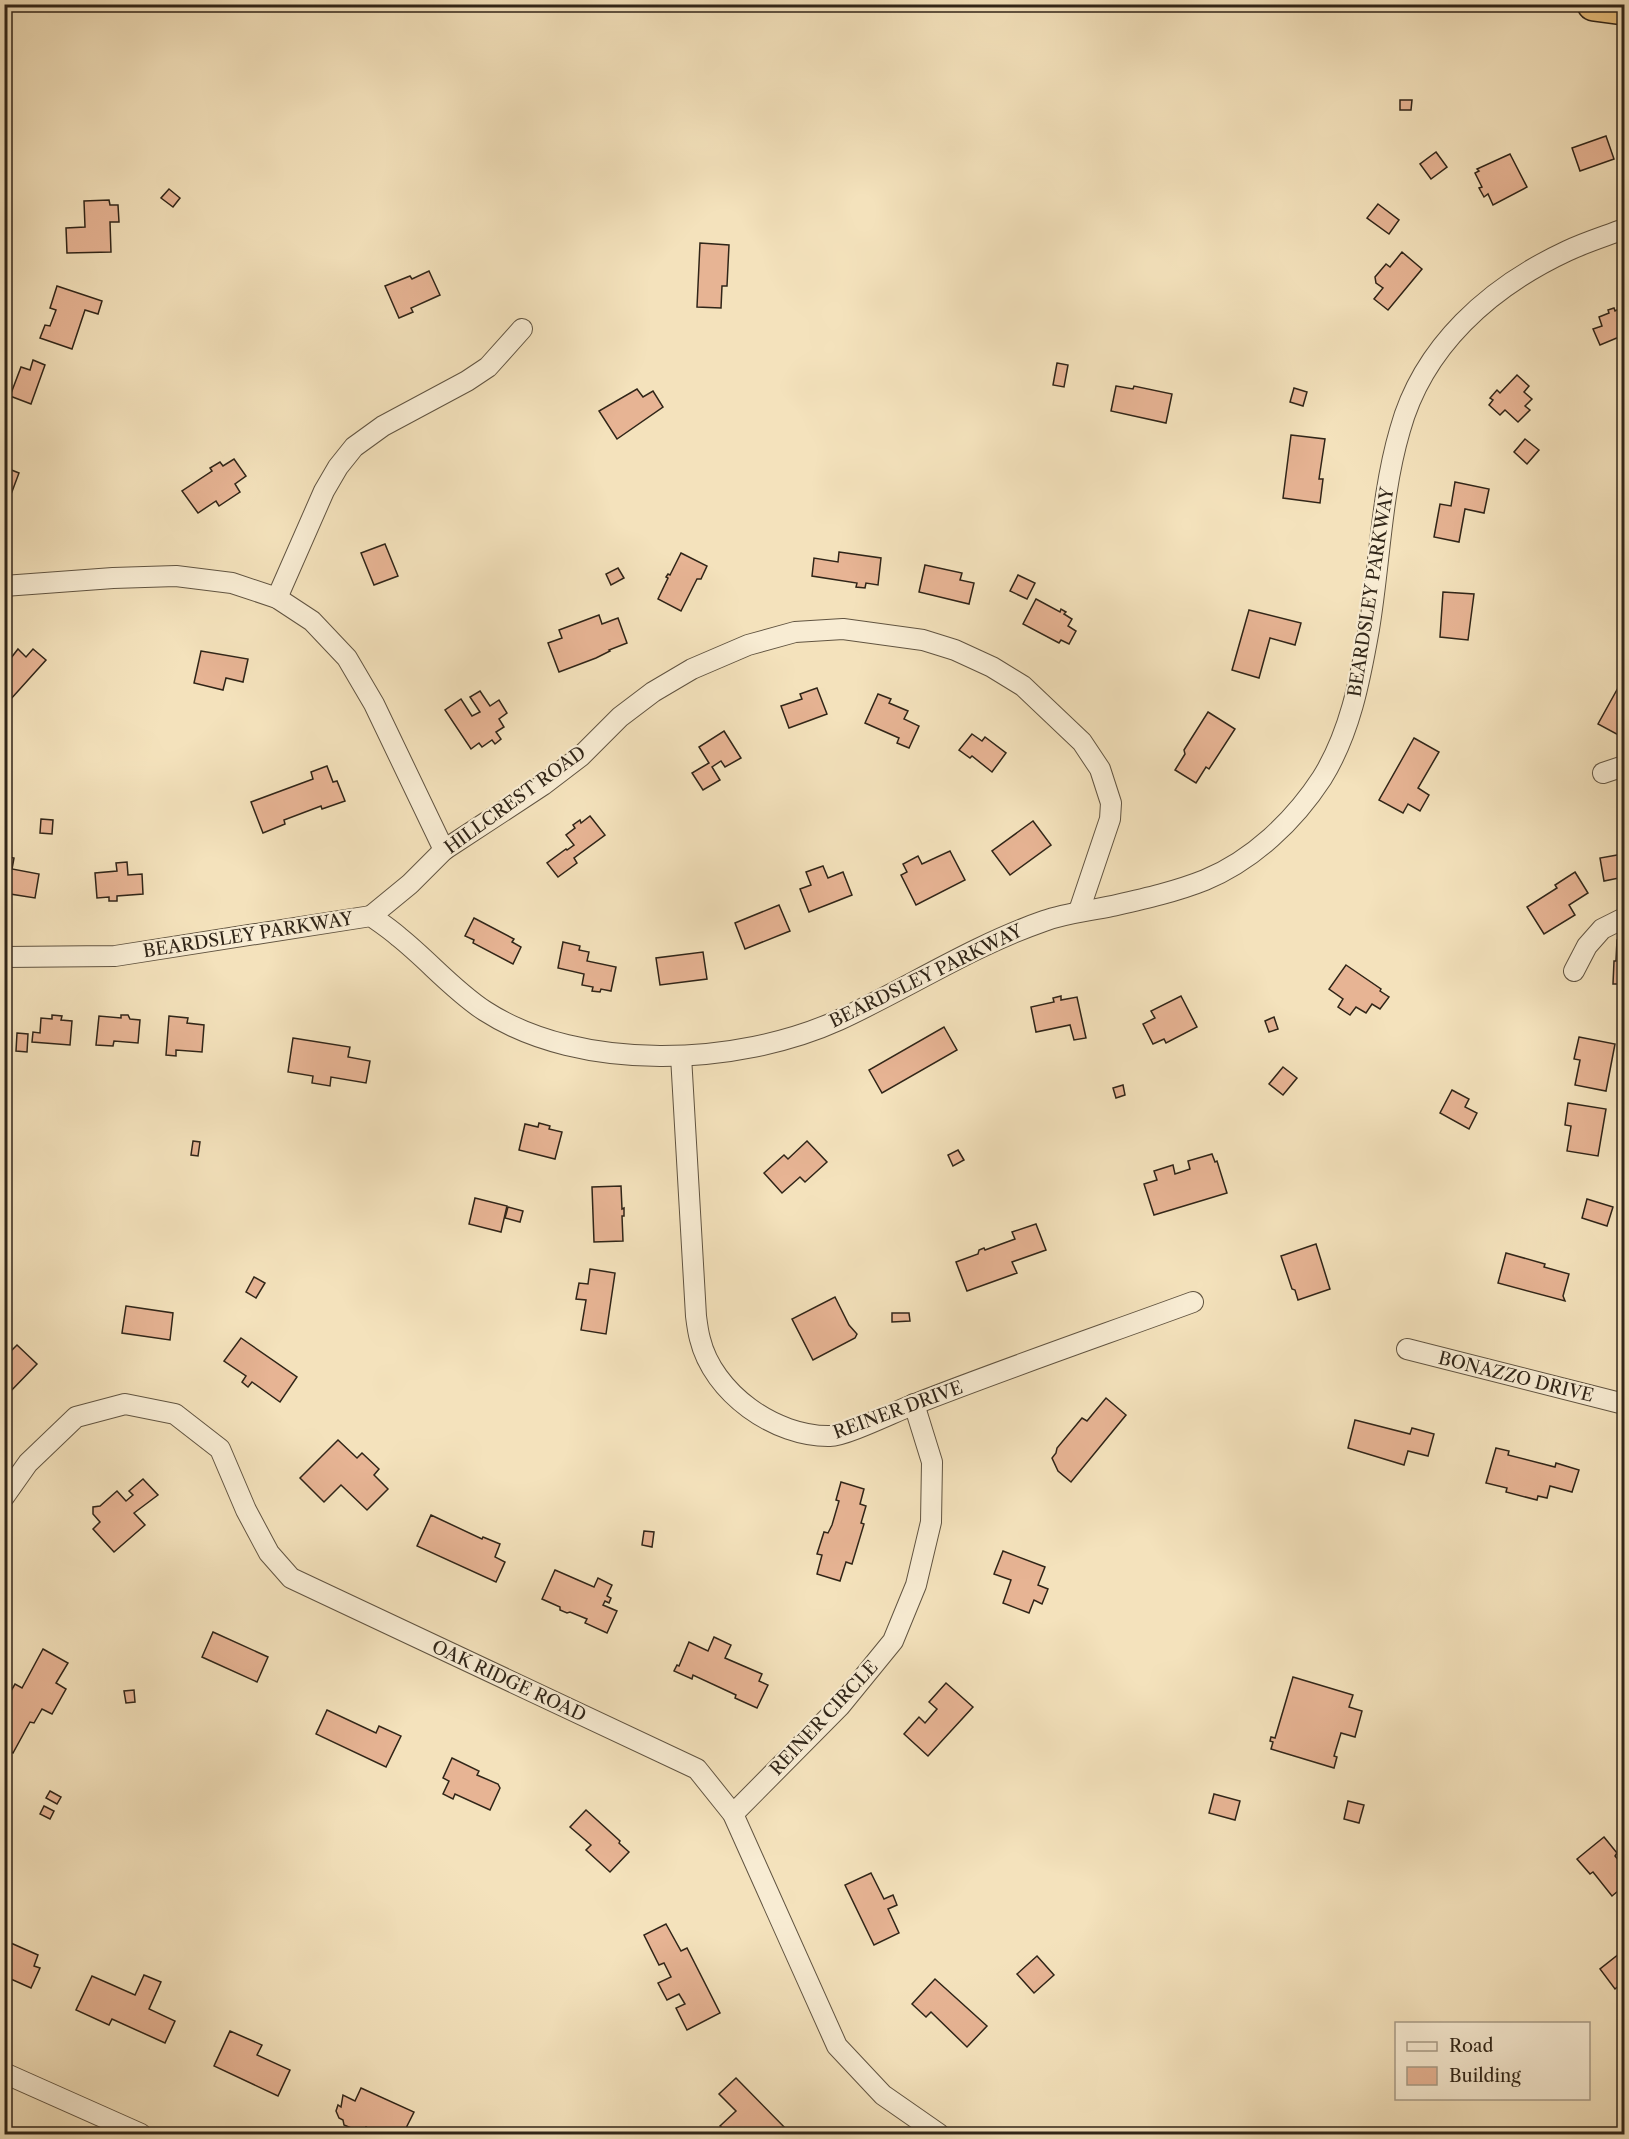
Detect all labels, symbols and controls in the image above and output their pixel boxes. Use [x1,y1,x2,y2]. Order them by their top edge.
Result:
street label: BEARDSLEY PARKWAY [1344,484,1399,699]
street label: HILLCREST ROAD [440,741,590,859]
street label: BEARDSLEY PARKWAY [141,907,356,962]
street label: BEARDSLEY PARKWAY [826,919,1027,1032]
street label: BONAZZO DRIVE [1436,1347,1596,1407]
street label: REINER DRIVE [830,1376,966,1444]
street label: OAK RIDGE ROAD [428,1636,590,1726]
street label: REINER CIRCLE [765,1656,883,1780]
legend [1395,2022,1590,2100]
text: Road [1449,2035,1494,2057]
text: Building [1449,2065,1521,2087]

